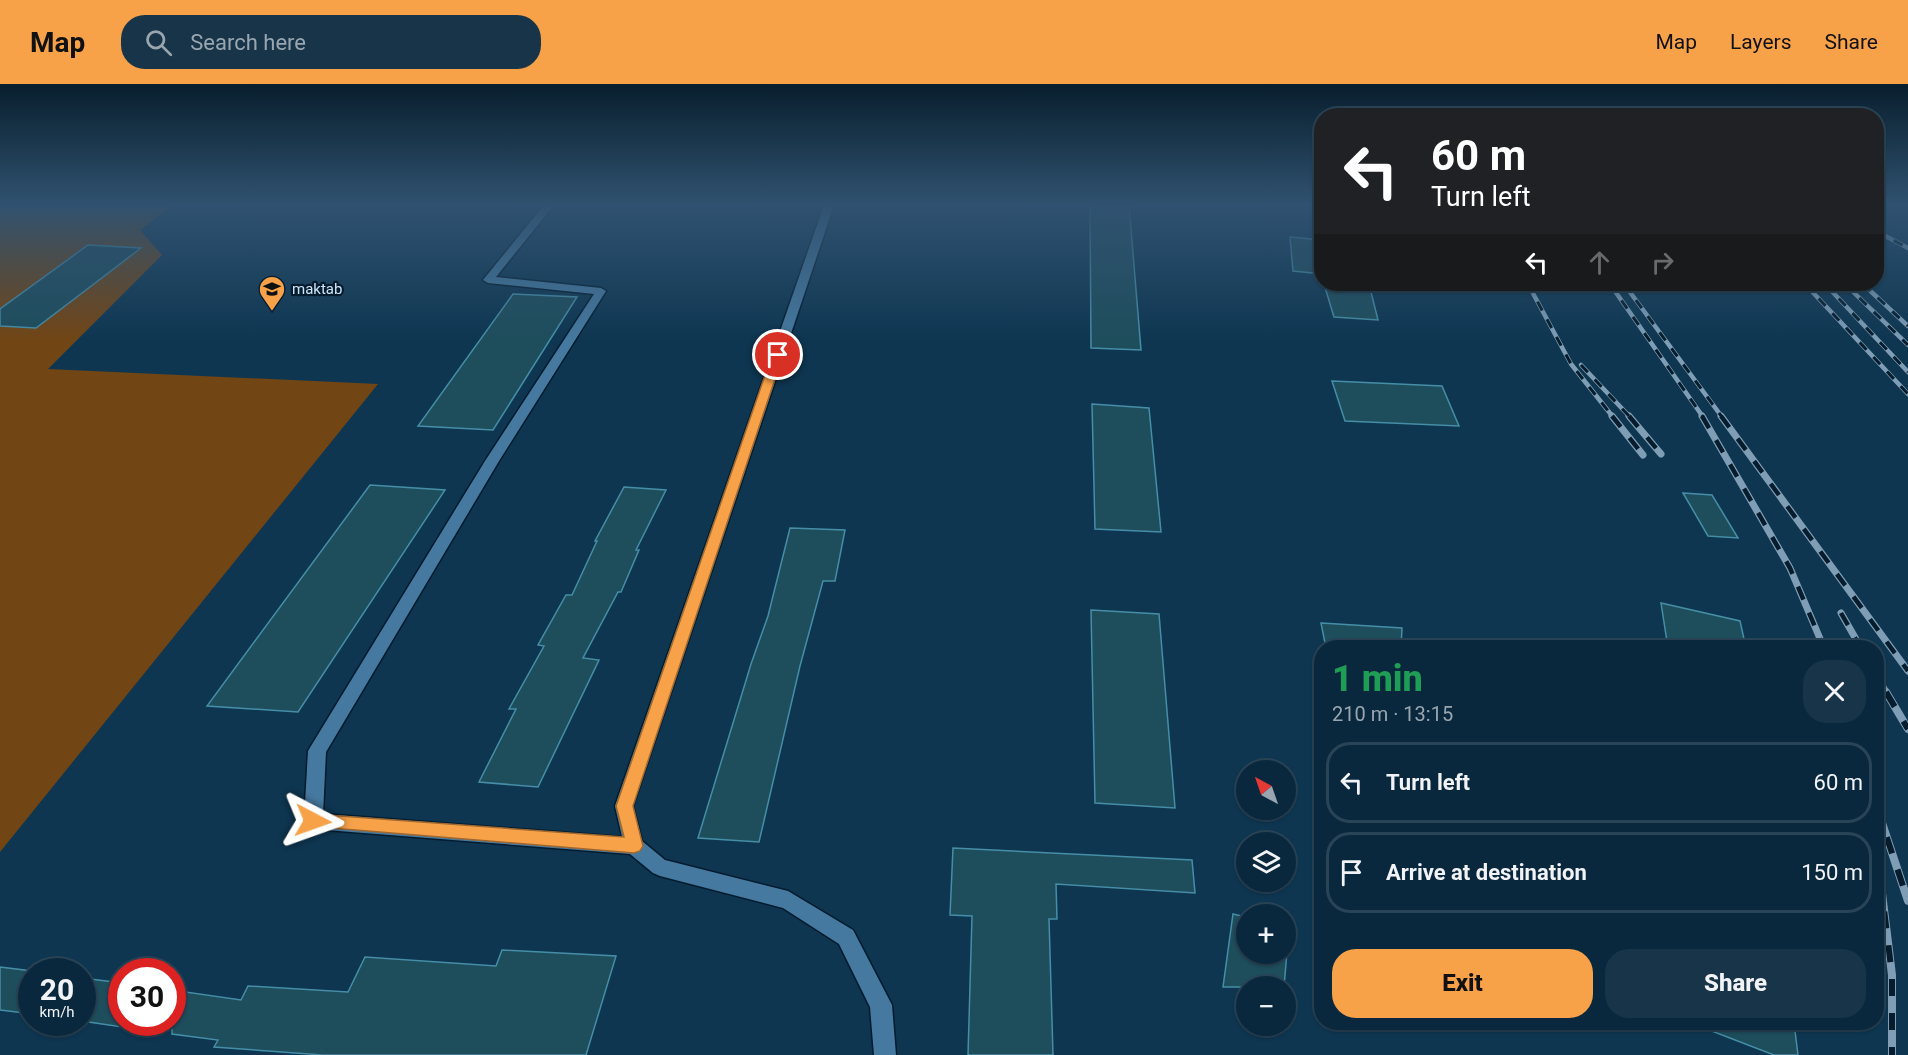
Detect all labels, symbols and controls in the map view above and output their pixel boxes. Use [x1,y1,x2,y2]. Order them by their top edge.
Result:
search box [121,15,541,69]
text: Map [30,26,85,59]
icon: search [142,26,175,59]
text: Search here [190,30,306,55]
text: Map [1655,30,1697,54]
text: Layers [1730,30,1791,54]
text: Share [1824,30,1878,54]
text: 60 m [1431,131,1526,180]
icon: left [1332,132,1410,210]
text: Turn left [1431,181,1531,213]
icon: left [1520,246,1553,279]
icon: ahead [1583,246,1616,279]
icon: right [1646,246,1679,279]
school or university icon: maktab [257,274,287,312]
place label: maktab [292,280,342,298]
pin [752,329,803,380]
icon: arrive [761,338,794,371]
text: 1 min [1332,658,1423,700]
button: close [1803,660,1866,723]
text: 210 m · 13:15 [1332,702,1453,726]
north arrow [1236,760,1296,820]
map controls [1236,760,1296,1036]
icon: left [1335,766,1368,799]
text: Turn left [1386,770,1470,795]
text: 60 m [1814,770,1863,795]
position arrow [281,789,345,853]
button: layers [1236,832,1296,892]
icon: arrive [1335,856,1368,889]
text: Arrive at destination [1386,860,1587,885]
text: 150 m [1801,860,1863,885]
button: + [1236,904,1296,964]
button: Exit [1332,949,1593,1018]
button: Share [1605,949,1866,1018]
speed limit sign: 30 [108,958,186,1036]
text: 20 [40,972,74,1007]
button: − [1236,976,1296,1036]
text: km/h [39,1003,75,1021]

